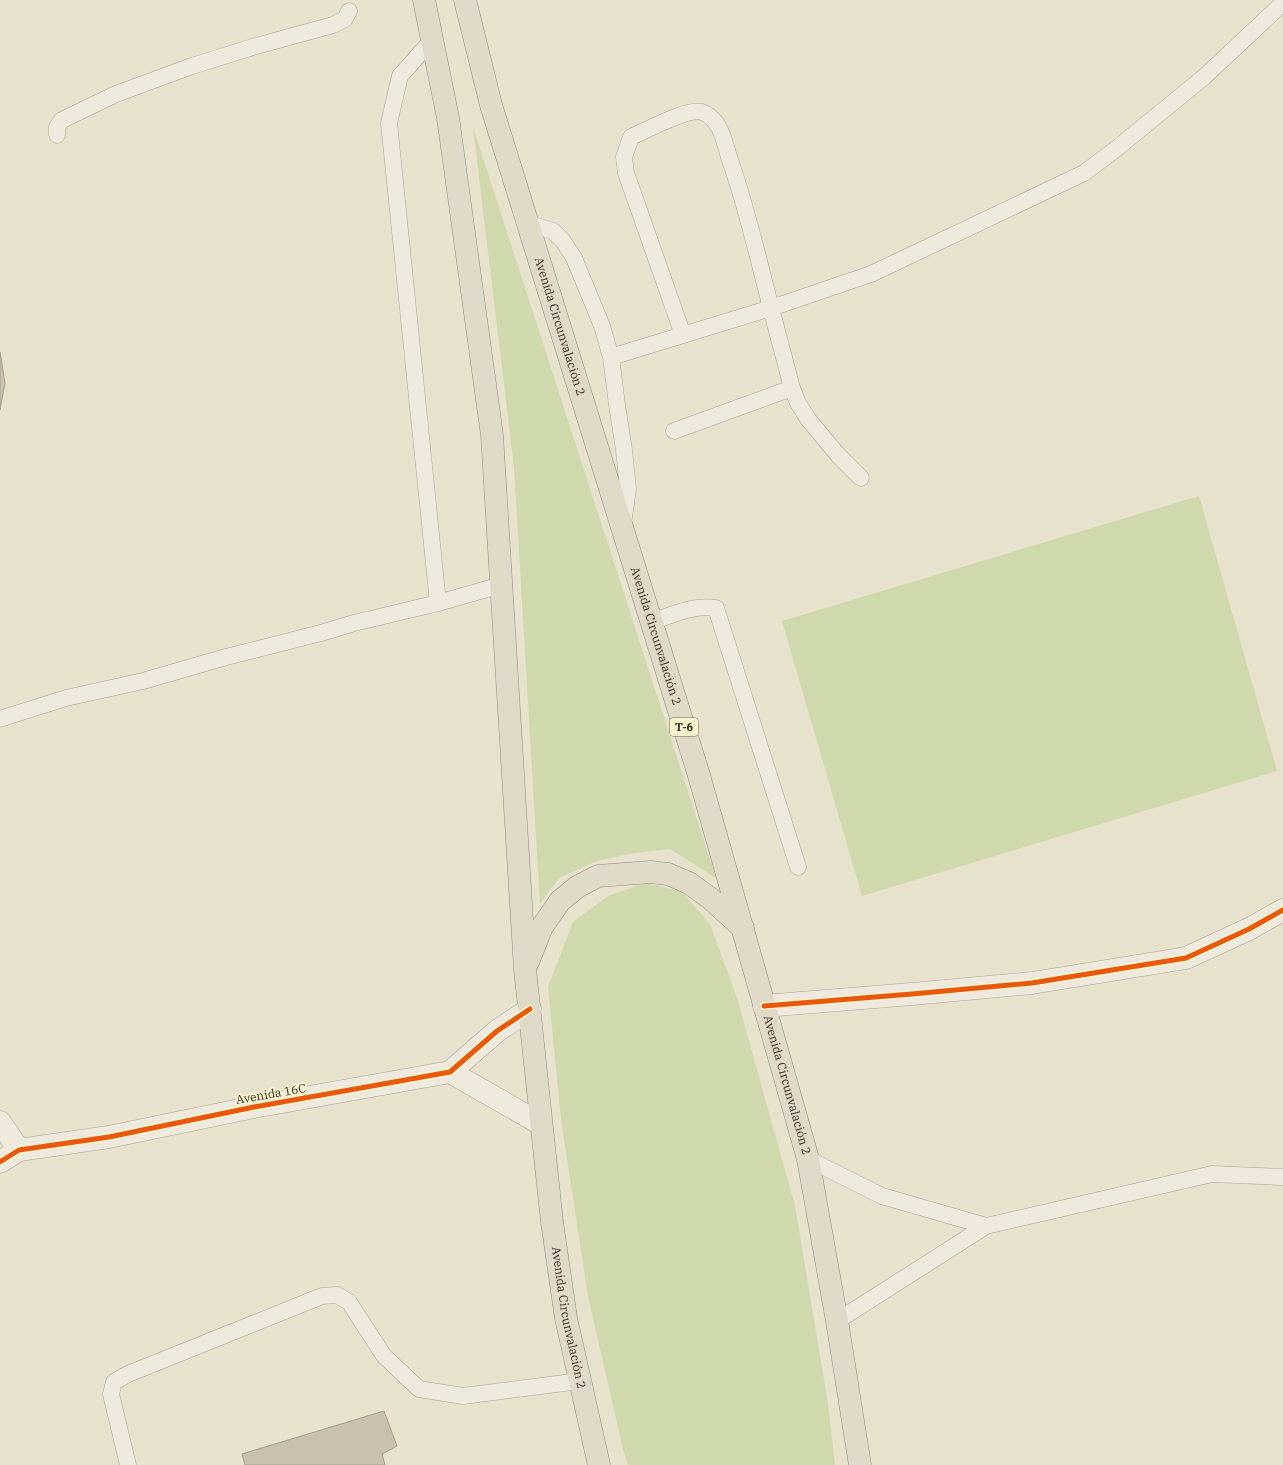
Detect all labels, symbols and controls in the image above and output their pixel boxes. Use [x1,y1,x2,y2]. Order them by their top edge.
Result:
street label: Avenida Circunvalación 2 [532,255,589,397]
street label: Avenida Circunvalación 2 [628,565,685,707]
road number: T-6 [670,718,698,736]
street label: Avenida Circunvalación 2 [761,1013,814,1156]
street label: Avenida 16C [235,1080,307,1107]
street label: Avenida Circunvalación 2 [549,1246,590,1390]

